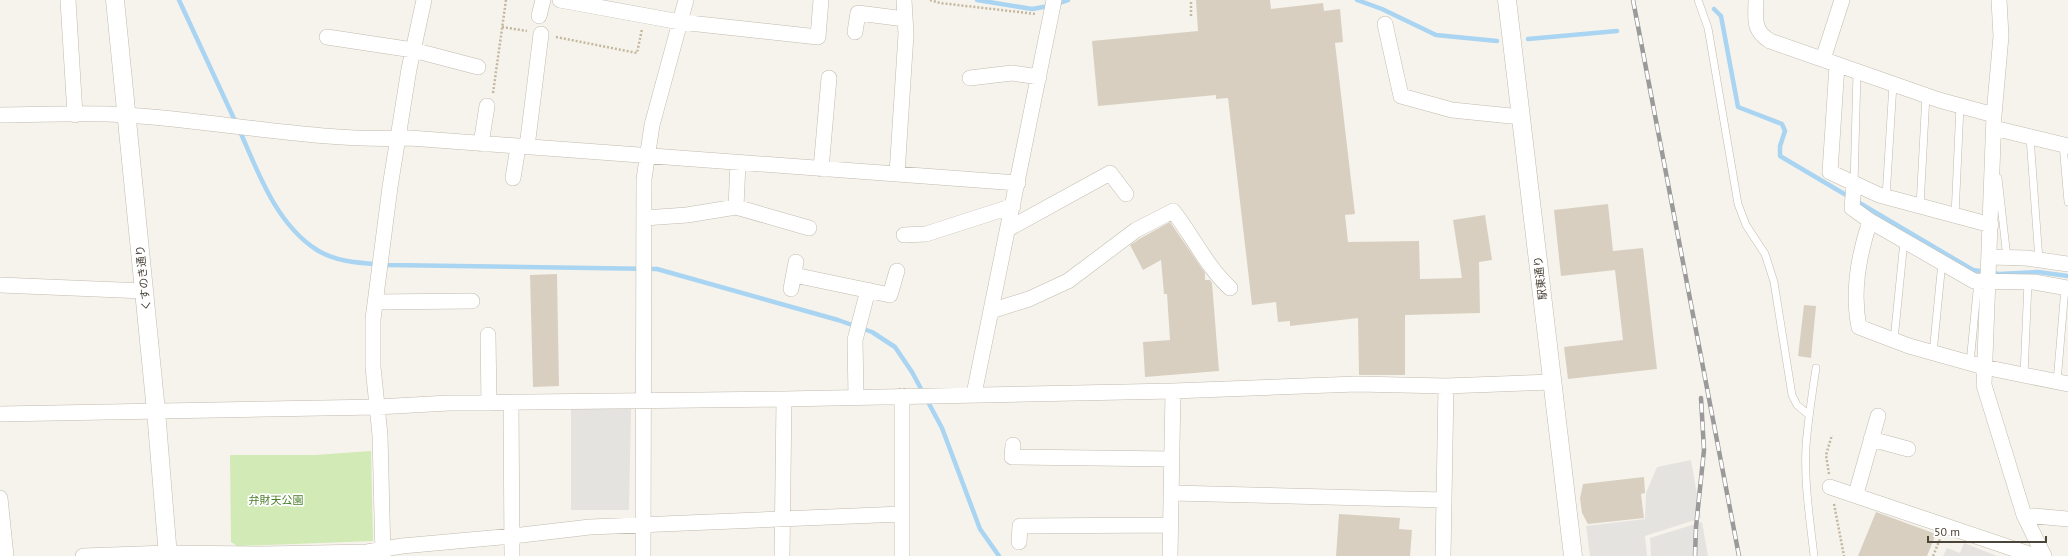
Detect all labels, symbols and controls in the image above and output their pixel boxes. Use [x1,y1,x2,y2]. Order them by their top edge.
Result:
street label: くすのき通り [133,245,153,311]
street label: 駅東通り [1530,255,1550,301]
park label: 弁財天公園 [249,493,304,507]
scale bar [1928,518,2046,544]
text: 50 m [1934,524,1960,539]

